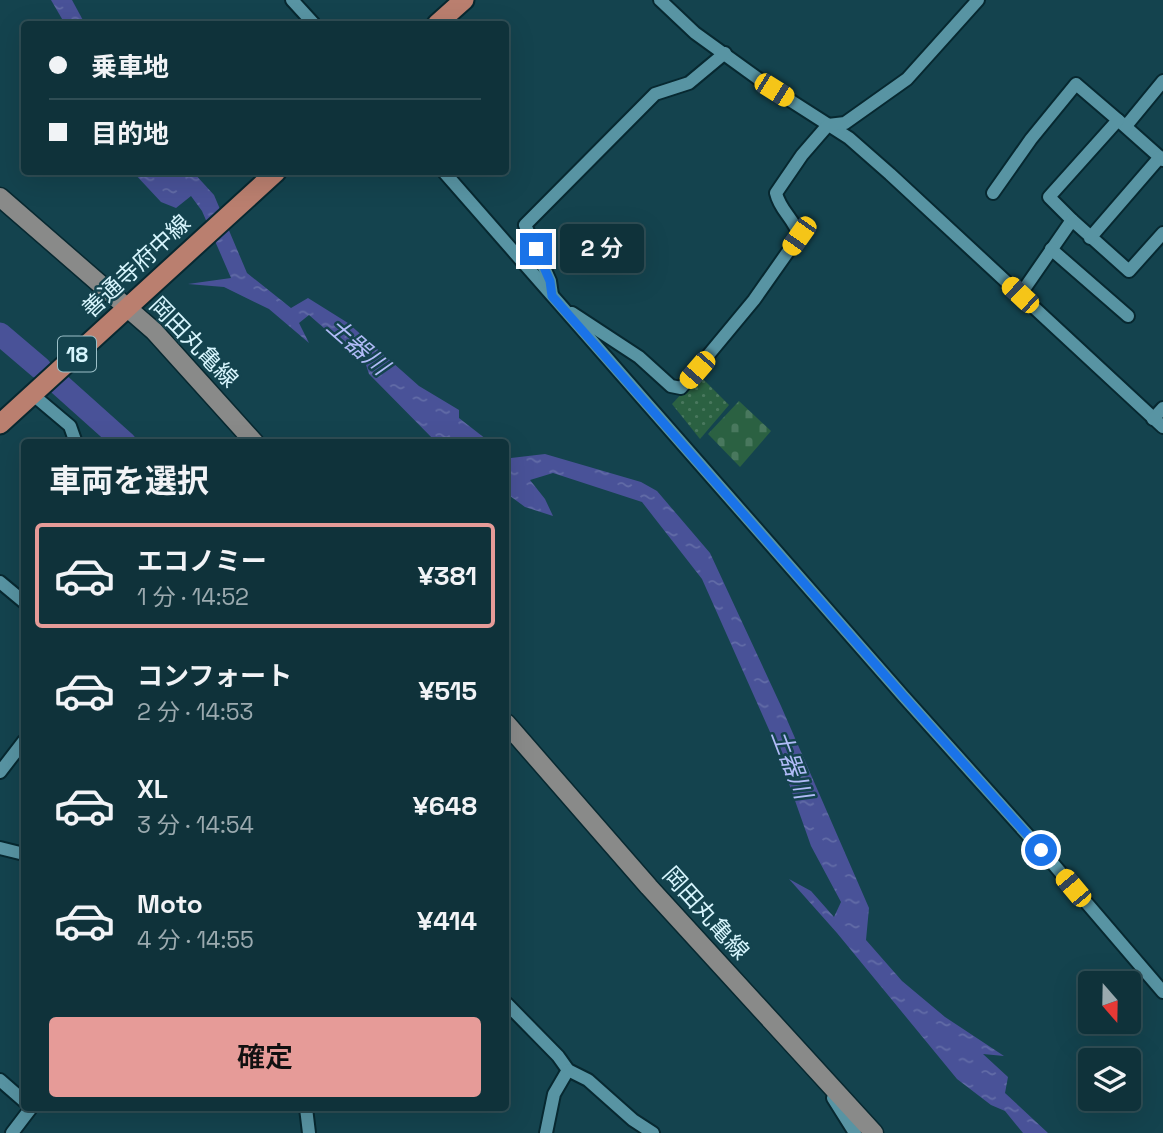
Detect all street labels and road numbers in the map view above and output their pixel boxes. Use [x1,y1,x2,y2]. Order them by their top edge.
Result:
street label: 善通寺府中線 [75,208,197,324]
street label: 岡田丸亀線 [143,290,245,394]
road number: 18 [58,336,96,372]
street label: 岡田丸亀線 [656,860,756,966]

